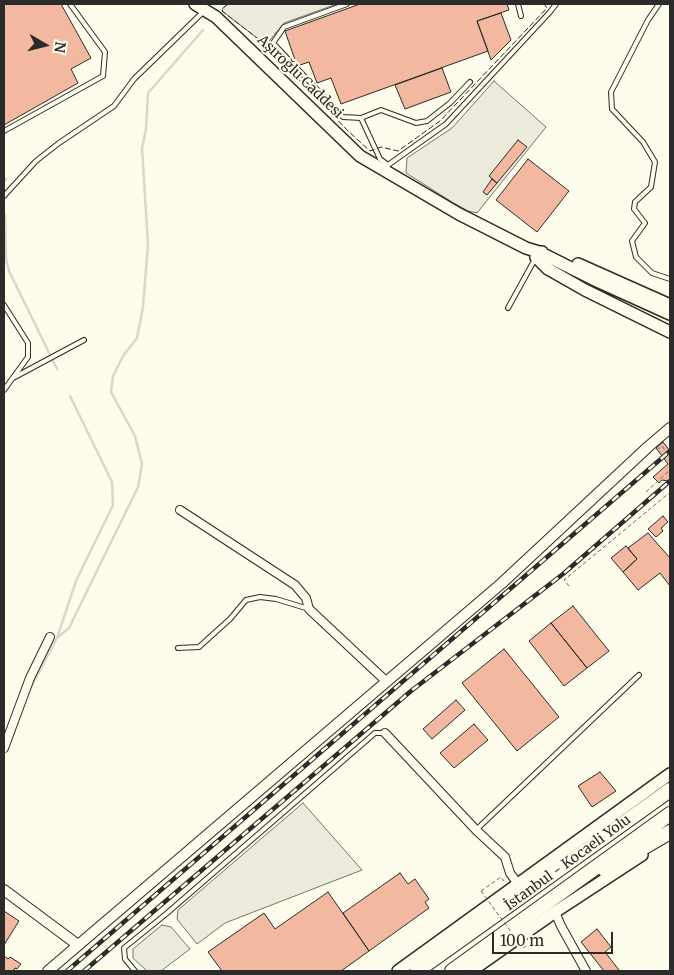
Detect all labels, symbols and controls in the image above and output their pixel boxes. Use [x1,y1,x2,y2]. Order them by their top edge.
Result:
north arrow [20,20,70,70]
street label: Aşıroğlu Caddesi [254,32,346,122]
text: N [50,40,70,54]
street label: İstanbul - Kocaeli Yolu [502,812,634,914]
scale bar [494,922,615,954]
text: 100 m [500,931,544,950]

